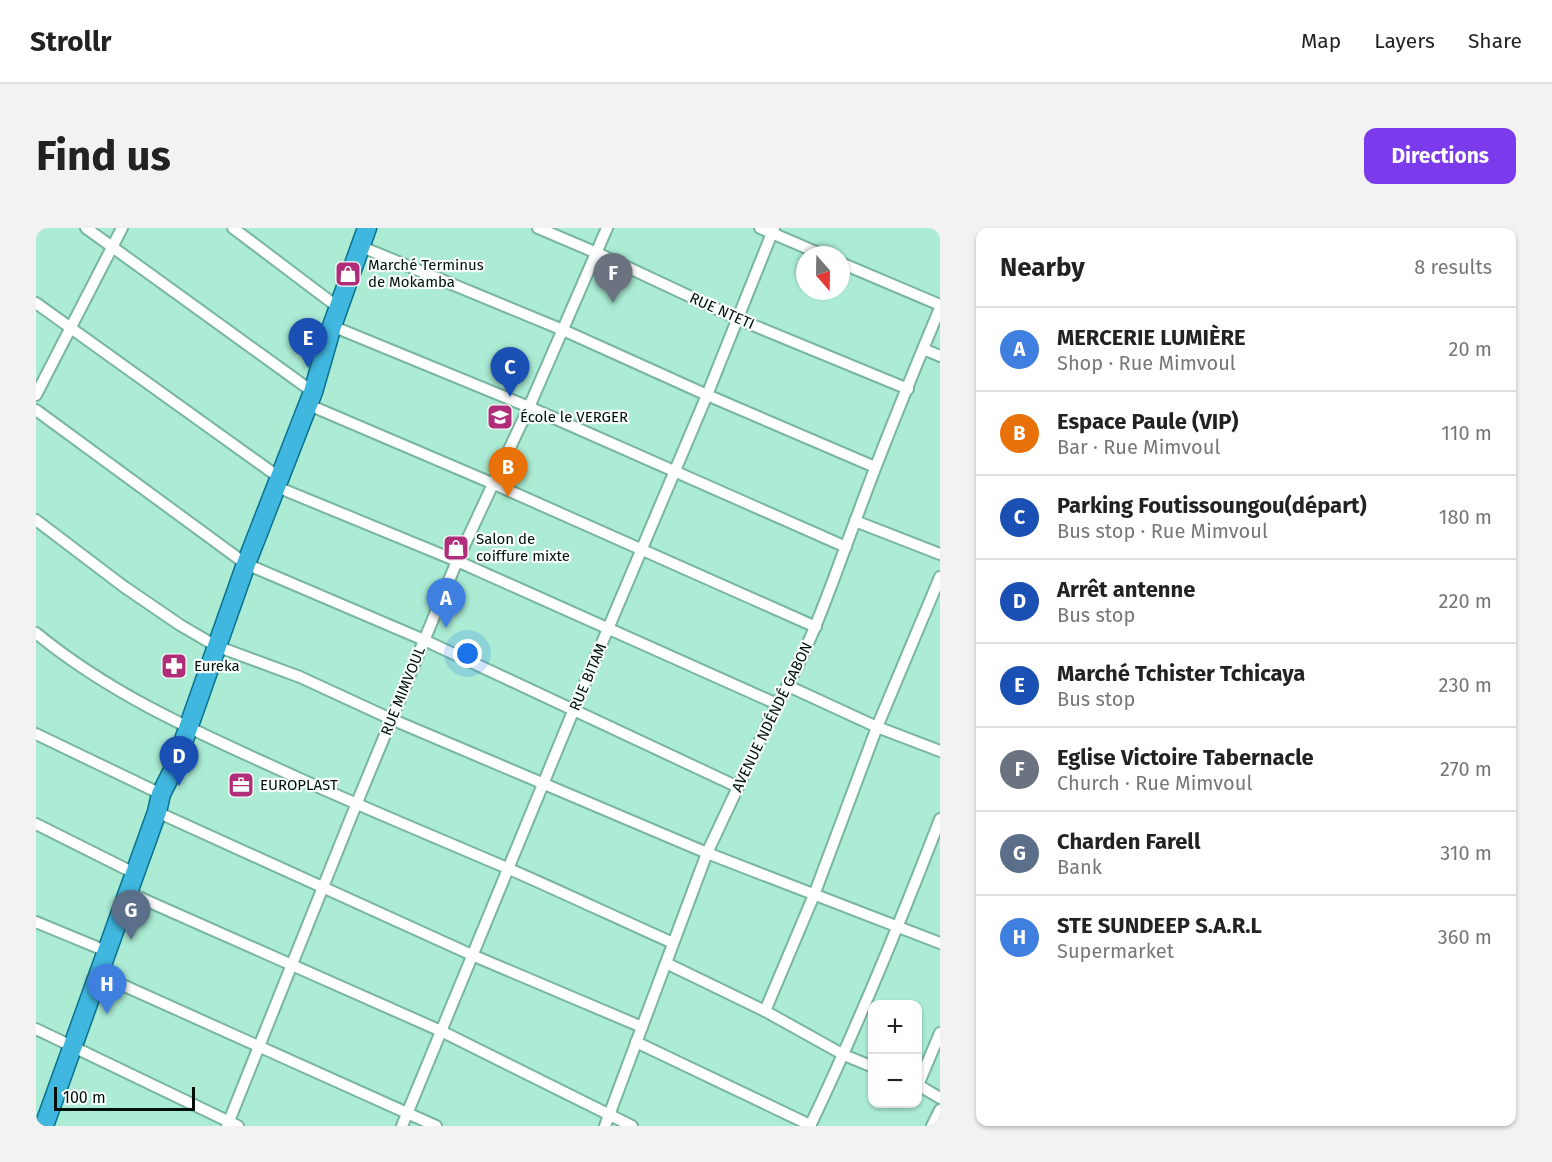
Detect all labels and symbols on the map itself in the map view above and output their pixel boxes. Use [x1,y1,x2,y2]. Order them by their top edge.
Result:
north arrow [796,246,850,300]
pin: F [594,254,632,303]
place label: Marché Terminus de Mokamba [368,256,484,291]
shop icon: Marché Terminus de Mokamba [333,259,363,289]
street label: RUE NTETI [687,289,757,333]
pin: E [288,318,328,368]
pin: C [490,348,530,397]
school or university icon: École le VERGER [485,402,515,432]
place label: École le VERGER [520,408,628,426]
pin: B [488,448,528,497]
place label: Salon de coiffure mixte [476,530,570,565]
shop icon: Salon de coiffure mixte [441,533,471,563]
pin: A [426,578,466,628]
your location [453,639,482,668]
street label: AVENUE NDÉNDÉ GABON [728,639,816,795]
street label: RUE BITAM [566,640,610,714]
street label: RUE MIMVOUL [377,643,429,738]
pharmacy icon: Eureka [159,651,189,681]
place label: Eureka [194,657,240,675]
pin: D [160,736,198,786]
office icon: EUROPLAST [226,770,256,800]
place label: EUROPLAST [260,776,338,794]
pin: G [112,890,151,940]
pin: H [88,964,126,1014]
scale bar [54,1084,195,1112]

